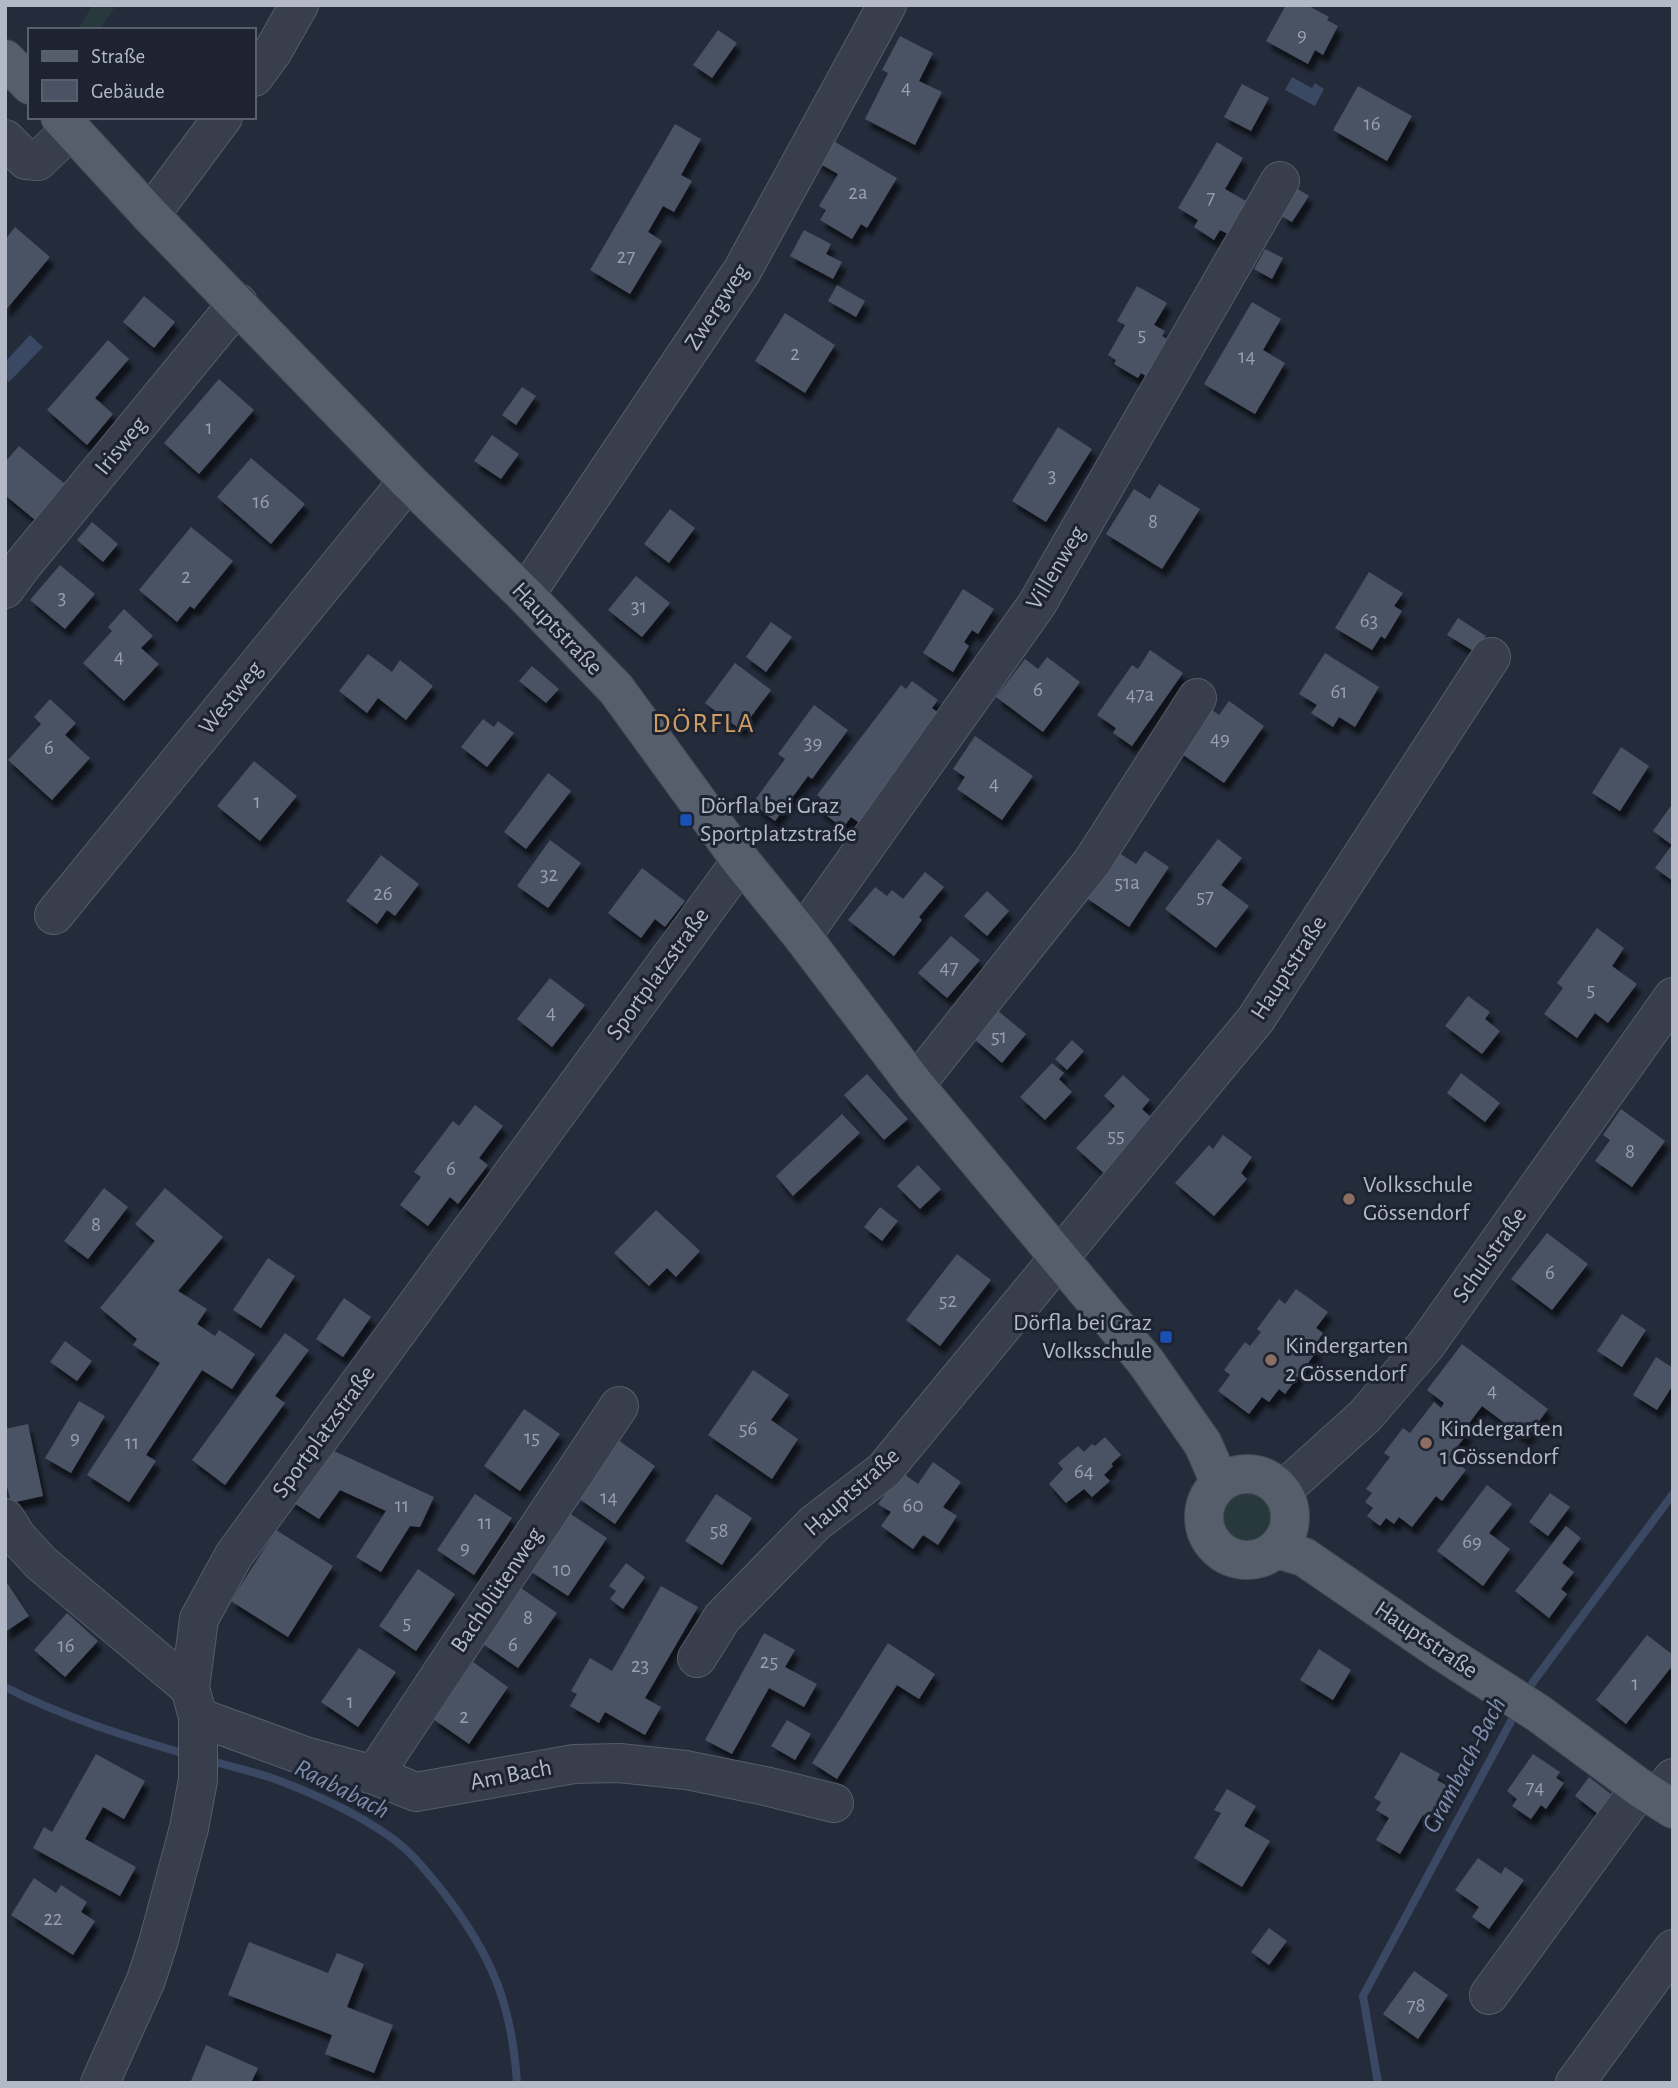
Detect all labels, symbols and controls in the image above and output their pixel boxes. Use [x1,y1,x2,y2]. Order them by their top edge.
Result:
house number: 9 [1297,24,1307,45]
legend [28,28,256,119]
text: Straße [91,46,145,67]
house number: 4 [901,77,911,98]
text: Gebäude [91,81,165,102]
house number: 16 [1363,113,1381,134]
house number: 2a [848,182,868,203]
house number: 7 [1207,187,1216,208]
house number: 27 [617,246,635,267]
street label: Zwergweg [681,260,754,354]
house number: 5 [1138,324,1146,345]
house number: 2 [790,343,800,364]
house number: 14 [1238,346,1256,367]
street label: Irisweg [91,412,152,480]
house number: 1 [205,417,213,438]
house number: 3 [1048,465,1056,486]
house number: 16 [252,491,270,512]
house number: 8 [1148,511,1158,532]
street label: Villenweg [1022,522,1090,614]
house number: 2 [181,566,191,587]
street label: Hauptstraße [507,578,607,680]
house number: 3 [58,587,66,608]
house number: 31 [631,596,647,617]
house number: 63 [1360,610,1378,631]
house number: 4 [114,646,124,667]
street label: Westweg [195,657,268,739]
house number: 6 [1033,679,1043,700]
house number: 61 [1330,681,1348,702]
house number: 47a [1126,684,1155,705]
district label: DÖRFLA [652,708,756,738]
house number: 49 [1210,728,1230,749]
house number: 39 [804,732,822,753]
house number: 6 [44,737,54,758]
house number: 4 [989,773,999,794]
house number: 1 [253,791,261,812]
place label: Dörfla bei Graz Sportplatzstraße [700,794,857,846]
marker: Dörfla bei Graz Sportplatzstraße [678,812,694,828]
house number: 32 [540,864,558,885]
house number: 51a [1114,872,1140,893]
house number: 26 [373,883,393,904]
house number: 57 [1196,886,1214,907]
street label: Sportplatzstraße [602,904,714,1044]
street label: Hauptstraße [1247,912,1331,1024]
house number: 47 [940,957,959,978]
house number: 5 [1587,979,1595,1000]
house number: 4 [546,1002,556,1023]
house number: 51 [991,1026,1007,1047]
house number: 55 [1107,1125,1125,1146]
house number: 8 [1625,1141,1635,1162]
house number: 6 [446,1158,456,1179]
place label: Volksschule Gössendorf [1363,1173,1473,1225]
marker: Volksschule Gössendorf [1341,1191,1357,1207]
street label: Schulstraße [1449,1203,1531,1307]
house number: 8 [91,1214,101,1235]
house number: 6 [1545,1262,1555,1283]
house number: 52 [939,1290,957,1311]
place label: Dörfla bei Graz Volksschule [1013,1311,1152,1363]
marker: Dörfla bei Graz Volksschule [1158,1329,1174,1345]
place label: Kindergarten 2 Gössendorf [1285,1334,1408,1386]
marker: Kindergarten 2 Gössendorf [1263,1352,1279,1368]
street label: Sportplatzstraße [268,1362,380,1502]
house number: 4 [1487,1380,1497,1401]
place label: Kindergarten 1 Gössendorf [1440,1417,1563,1469]
house number: 56 [739,1418,757,1439]
house number: 9 [70,1427,80,1448]
house number: 15 [524,1427,540,1448]
house number: 11 [125,1432,139,1453]
marker: Kindergarten 1 Gössendorf [1418,1435,1434,1451]
street label: Hauptstraße [800,1443,904,1541]
house number: 64 [1074,1461,1094,1482]
house number: 14 [600,1487,618,1508]
house number: 11 [395,1495,409,1516]
house number: 60 [903,1495,923,1516]
house number: 11 [478,1512,492,1533]
house number: 58 [710,1520,728,1541]
street label: Bachblütenweg [447,1523,548,1657]
house number: 69 [1462,1531,1482,1552]
house number: 9 [460,1537,470,1558]
house number: 10 [553,1559,571,1580]
street label: Hauptstraße [1370,1597,1482,1683]
house number: 8 [523,1607,533,1628]
house number: 5 [403,1612,411,1633]
house number: 6 [508,1634,518,1655]
house number: 16 [57,1635,75,1656]
house number: 25 [760,1651,778,1672]
house number: 23 [631,1655,649,1676]
house number: 1 [1631,1673,1639,1694]
house number: 1 [346,1691,354,1712]
water label: Grambach-Bach [1417,1693,1511,1837]
house number: 2 [459,1706,469,1727]
water label: Raababach [290,1754,394,1824]
street label: Am Bach [468,1755,554,1795]
house number: 74 [1526,1777,1544,1798]
house number: 22 [43,1908,63,1929]
house number: 78 [1407,1995,1425,2016]

